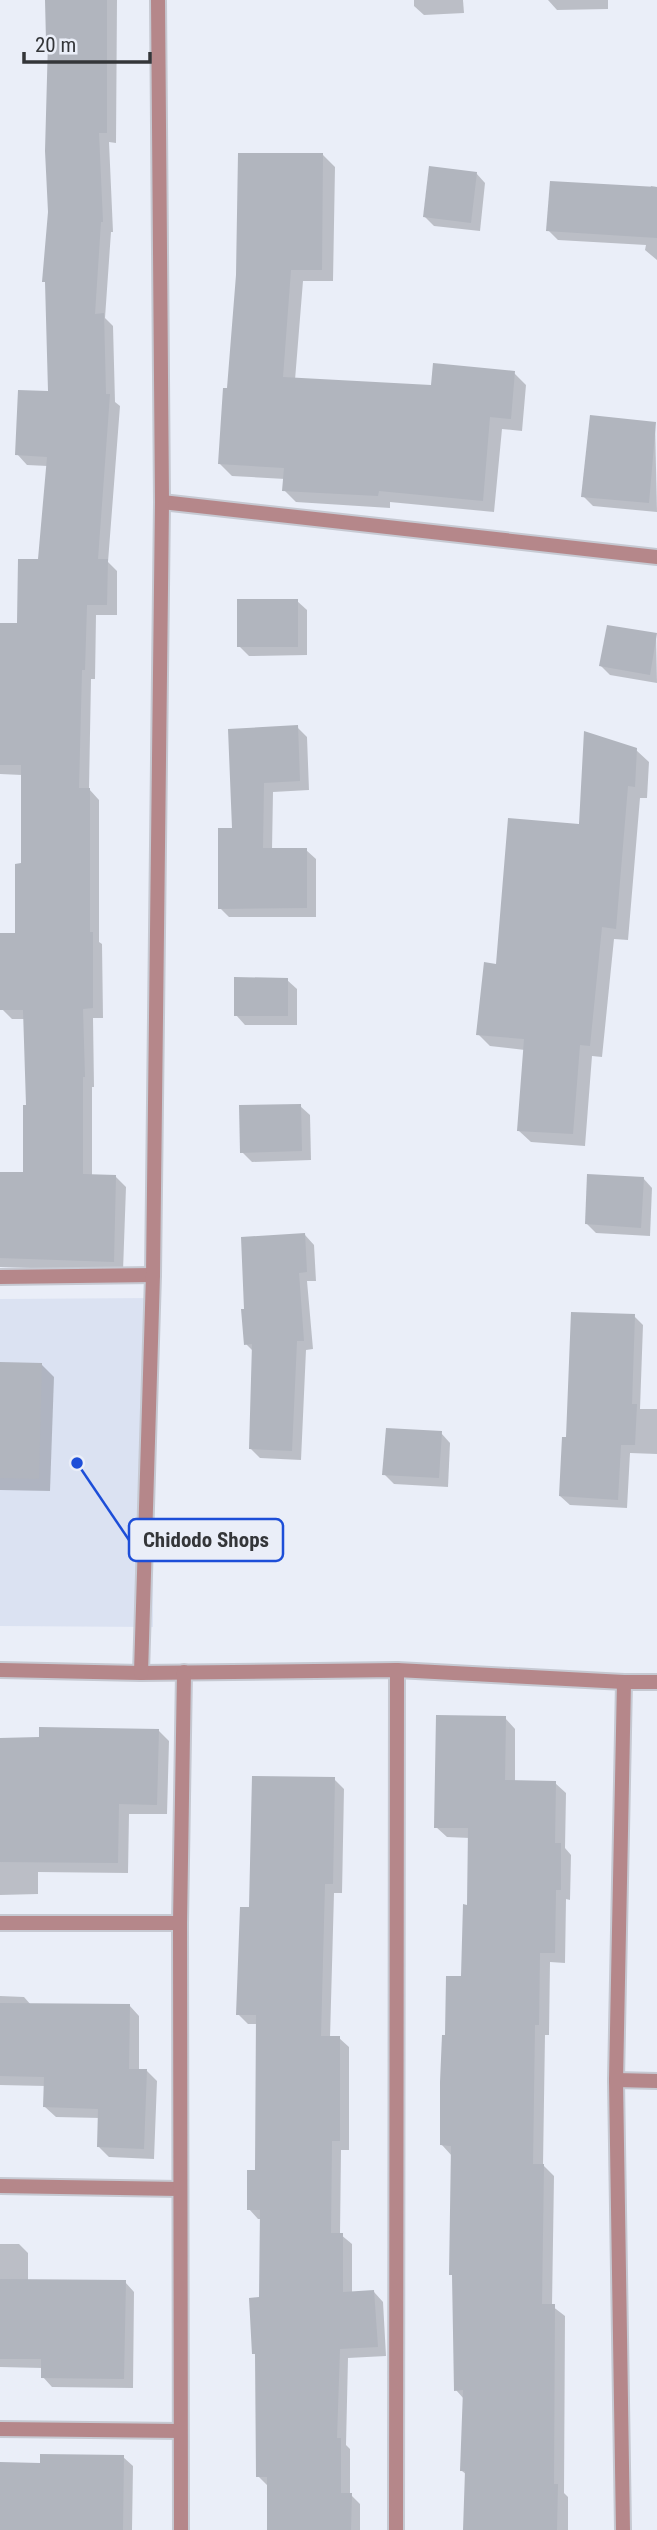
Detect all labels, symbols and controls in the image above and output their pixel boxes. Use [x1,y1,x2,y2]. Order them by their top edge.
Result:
scale bar [24,21,150,65]
text: 20 m [35,33,76,57]
callout: Chidodo Shops [129,1519,283,1561]
text: Chidodo Shops [143,1528,269,1552]

